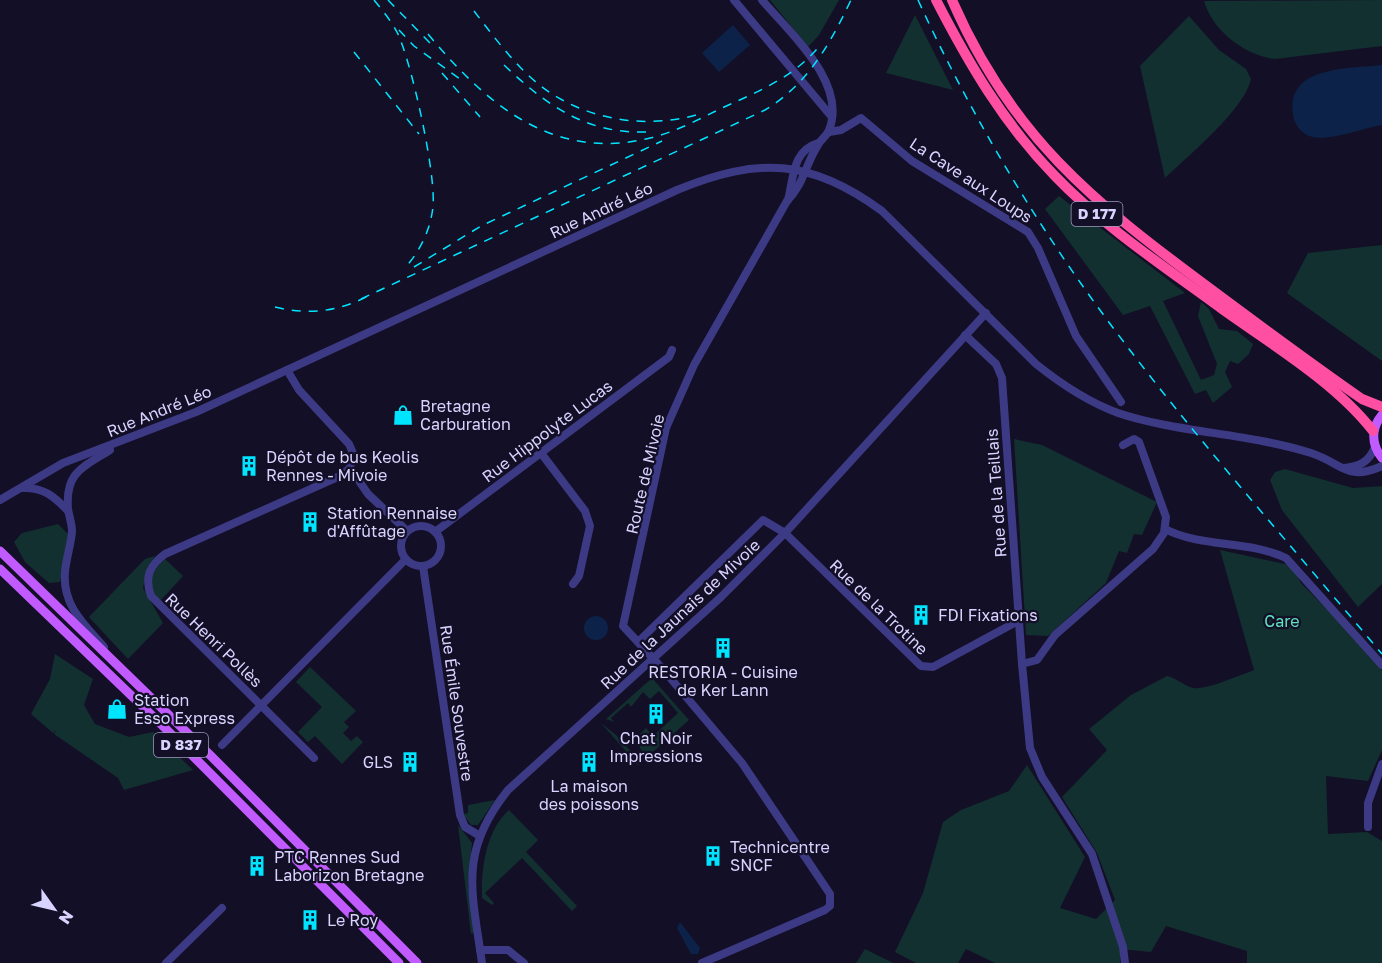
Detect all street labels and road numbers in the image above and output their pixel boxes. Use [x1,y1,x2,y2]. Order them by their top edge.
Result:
street label: La Cave aux Loups [906,133,1036,227]
street label: Rue André Léo [546,177,656,243]
road number: D 177 [1072,202,1122,226]
street label: Rue Hippolyte Lucas [478,376,616,486]
street label: Rue André Léo [104,381,214,441]
street label: Route de Mivoie [621,412,669,536]
street label: Rue de la Teillais [982,428,1010,558]
street label: Rue de la Jaunais de Mivoie [596,535,764,693]
street label: Rue de la Trotine [826,555,932,659]
street label: Rue Henri Pollès [161,589,267,691]
street label: Rue Émile Souvestre [436,624,478,782]
road number: D 837 [154,733,208,757]

